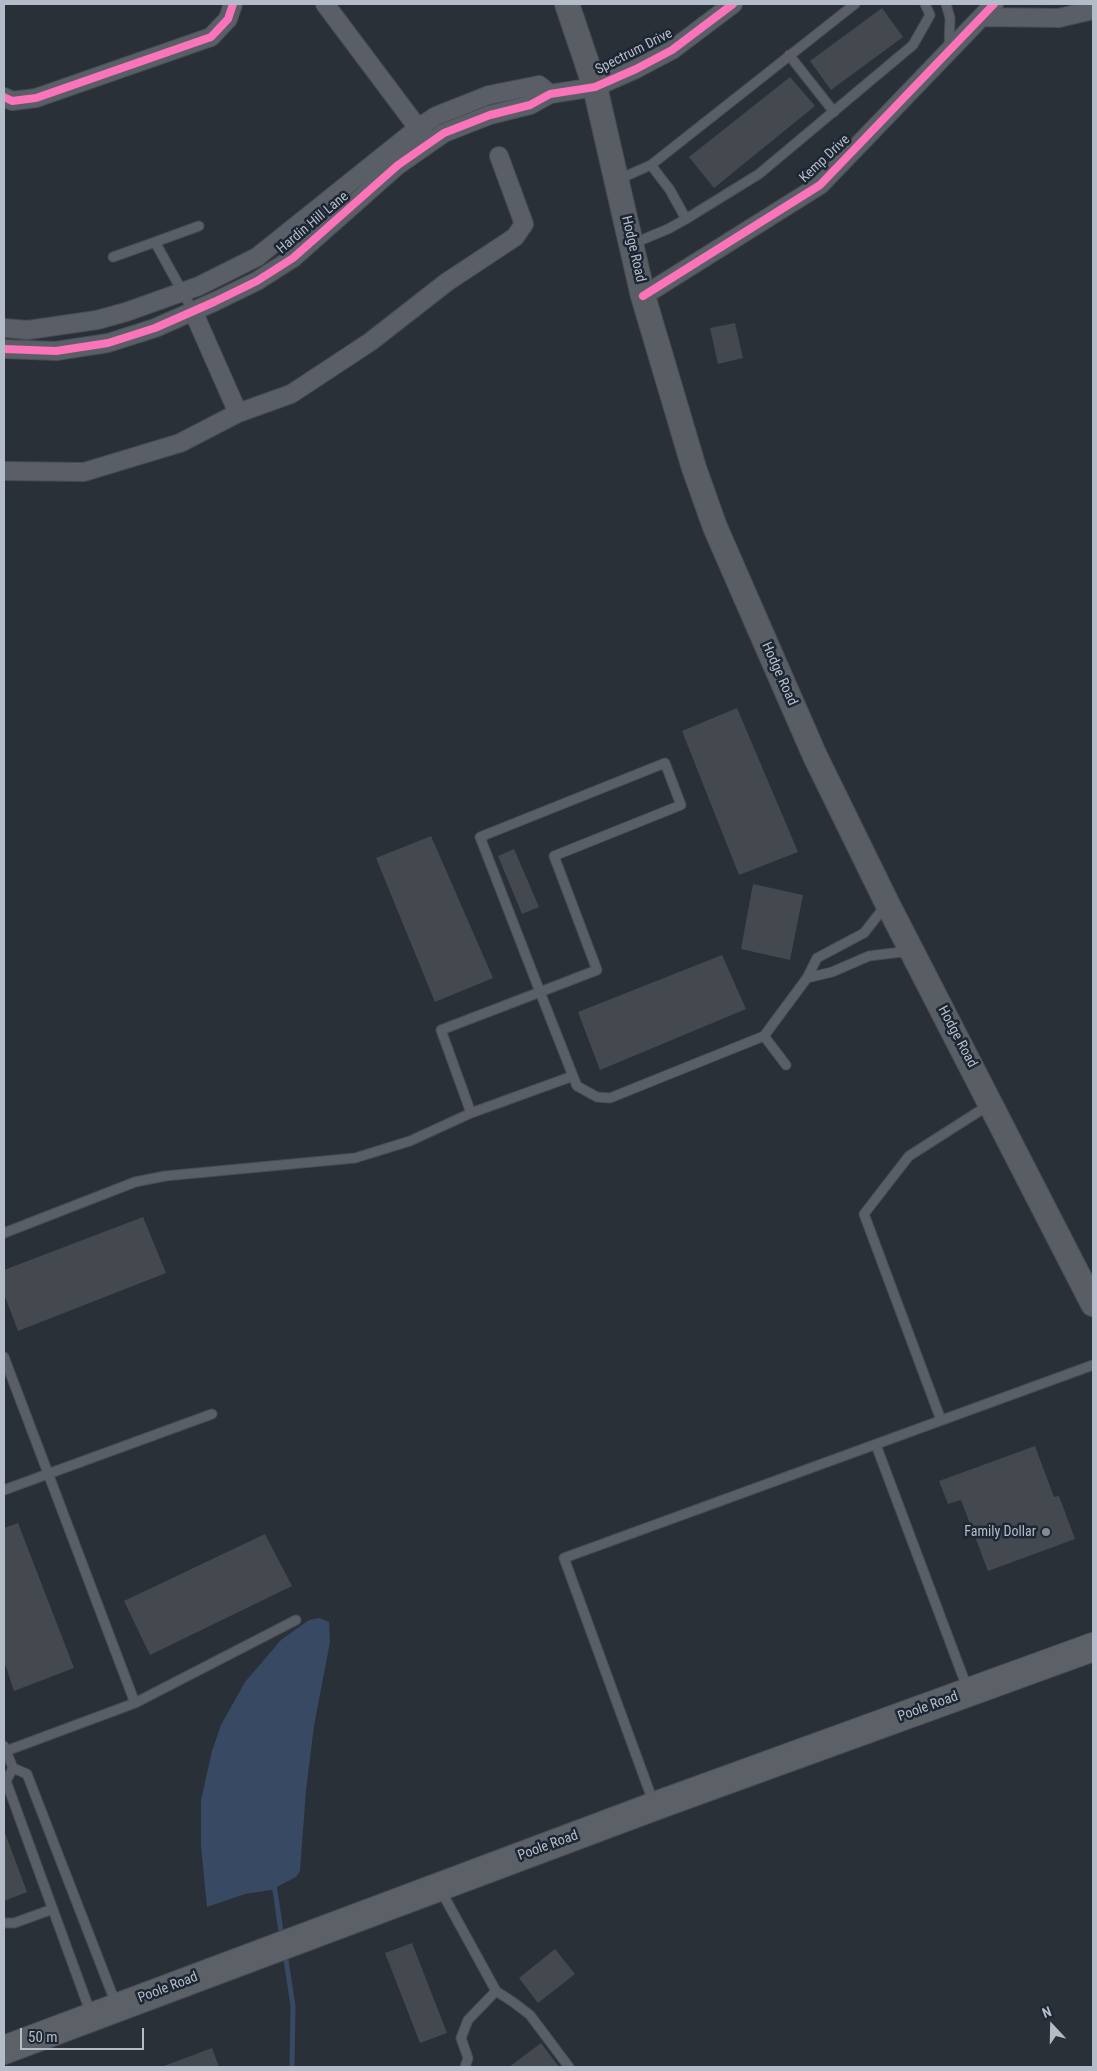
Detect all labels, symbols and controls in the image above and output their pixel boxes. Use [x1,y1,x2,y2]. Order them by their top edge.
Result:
street label: Spectrum Drive [593,25,675,79]
street label: Kemp Drive [796,132,854,186]
street label: Hardin Hill Lane [274,188,352,258]
street label: Hodge Road [617,214,649,284]
street label: Hodge Road [758,640,800,708]
street label: Hodge Road [934,1003,980,1071]
place label: Family Dollar [964,1524,1036,1540]
marker: Family Dollar [1040,1526,1052,1538]
street label: Poole Road [896,1688,960,1726]
street label: Poole Road [516,1827,580,1865]
street label: Poole Road [136,1969,200,2007]
north arrow [1027,2001,1077,2051]
text: N [1040,2003,1053,2021]
scale bar [22,2018,146,2050]
text: 50 m [28,2028,58,2046]

